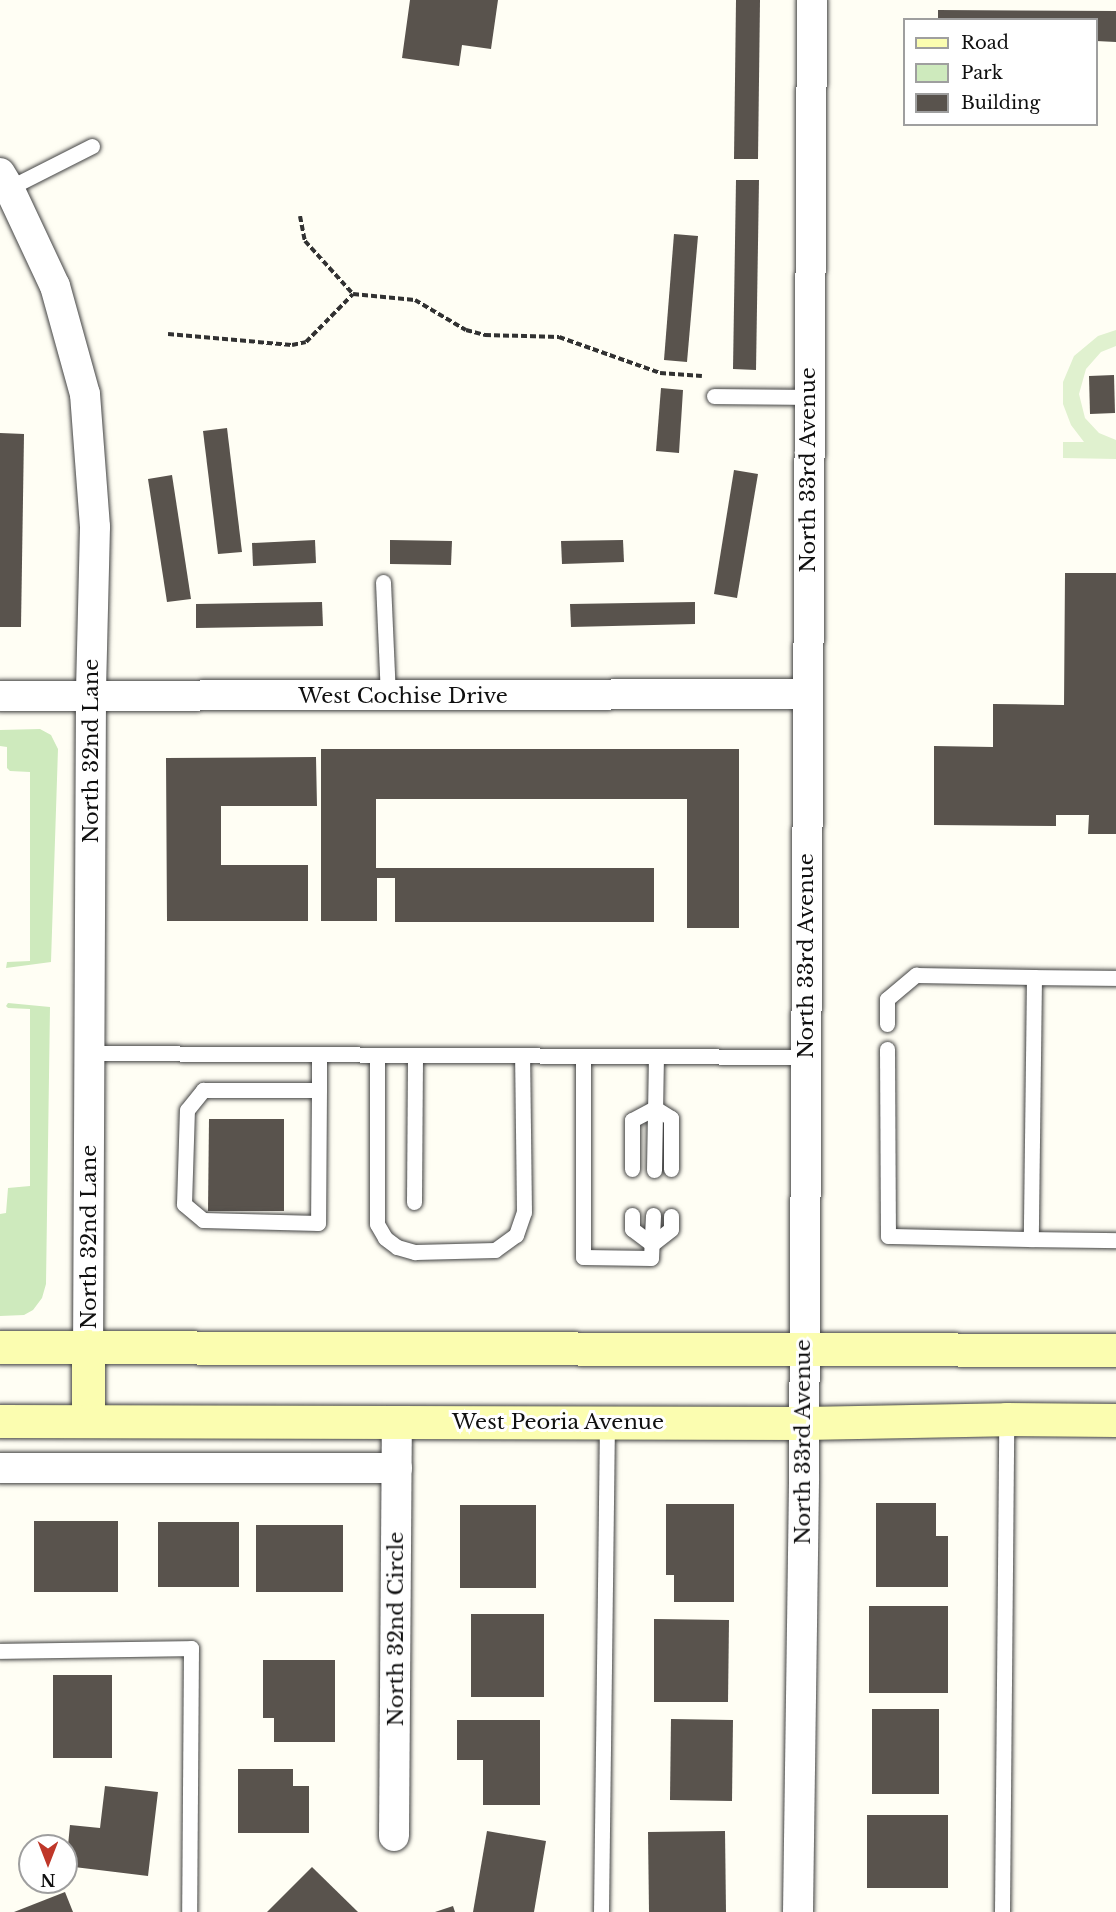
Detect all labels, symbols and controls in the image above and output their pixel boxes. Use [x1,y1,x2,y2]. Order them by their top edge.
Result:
legend [903,18,1098,126]
text: Road [961,32,1009,54]
text: Park [961,62,1003,84]
text: Building [961,92,1040,114]
street label: North 33rd Avenue [795,367,821,573]
street label: North 32nd Lane [78,659,104,843]
street label: West Cochise Drive [298,683,508,709]
street label: North 33rd Avenue [793,853,819,1059]
street label: North 32nd Lane [76,1145,102,1329]
street label: North 33rd Avenue [790,1339,816,1545]
street label: West Peoria Avenue [452,1409,664,1435]
street label: North 32nd Circle [383,1532,409,1726]
north arrow [18,1834,78,1894]
text: N [40,1870,56,1890]

